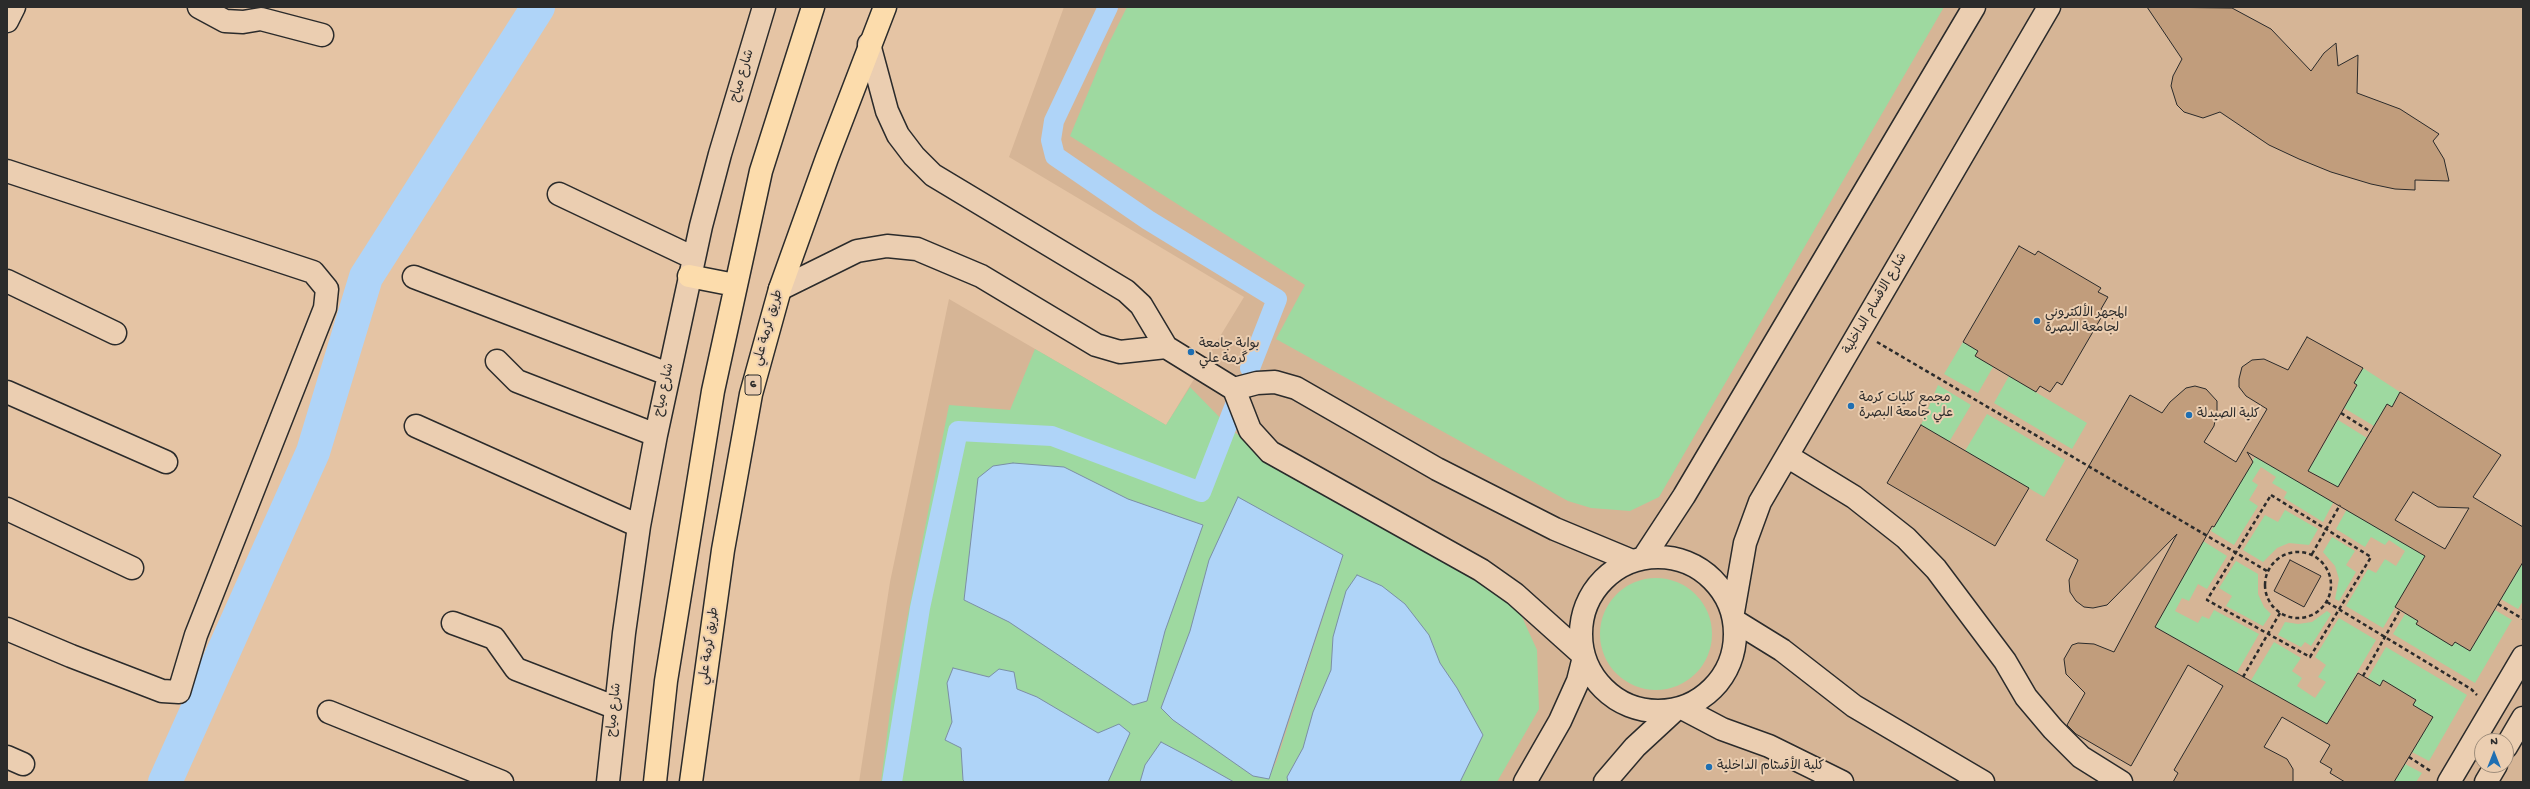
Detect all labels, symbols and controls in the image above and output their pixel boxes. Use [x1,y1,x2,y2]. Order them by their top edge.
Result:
street label: شارع مياح [728,48,758,104]
street label: شارع الاقسام الداخلية [1841,251,1911,357]
street label: طريق كرمة علي [751,288,787,368]
place label: المجهر الألكتروني لجامعة البصرة [2045,306,2127,337]
marker: المجهر الألكتروني لجامعة البصرة [2032,316,2042,326]
place label: بوابة جامعة گرمة علي [1199,337,1259,368]
marker: بوابة جامعة گرمة علي [1186,347,1196,357]
street label: شارع مياح [652,362,678,418]
road number: 6 [745,375,761,395]
place label: مجمع كليات كرمة علي جامعة البصرة [1859,391,1953,422]
marker: مجمع كليات كرمة علي جامعة البصرة [1846,401,1856,411]
place label: كلية الصيدلة [2197,407,2260,423]
marker: كلية الصيدلة [2184,410,2194,420]
street label: طريق كرمة علي [697,606,723,686]
street label: شارع مياح [604,682,626,738]
north arrow [2474,733,2514,773]
text: N [2490,736,2498,748]
place label: كلية الأقسام الداخلية [1717,759,1824,775]
marker: كلية الأقسام الداخلية [1704,762,1714,772]

